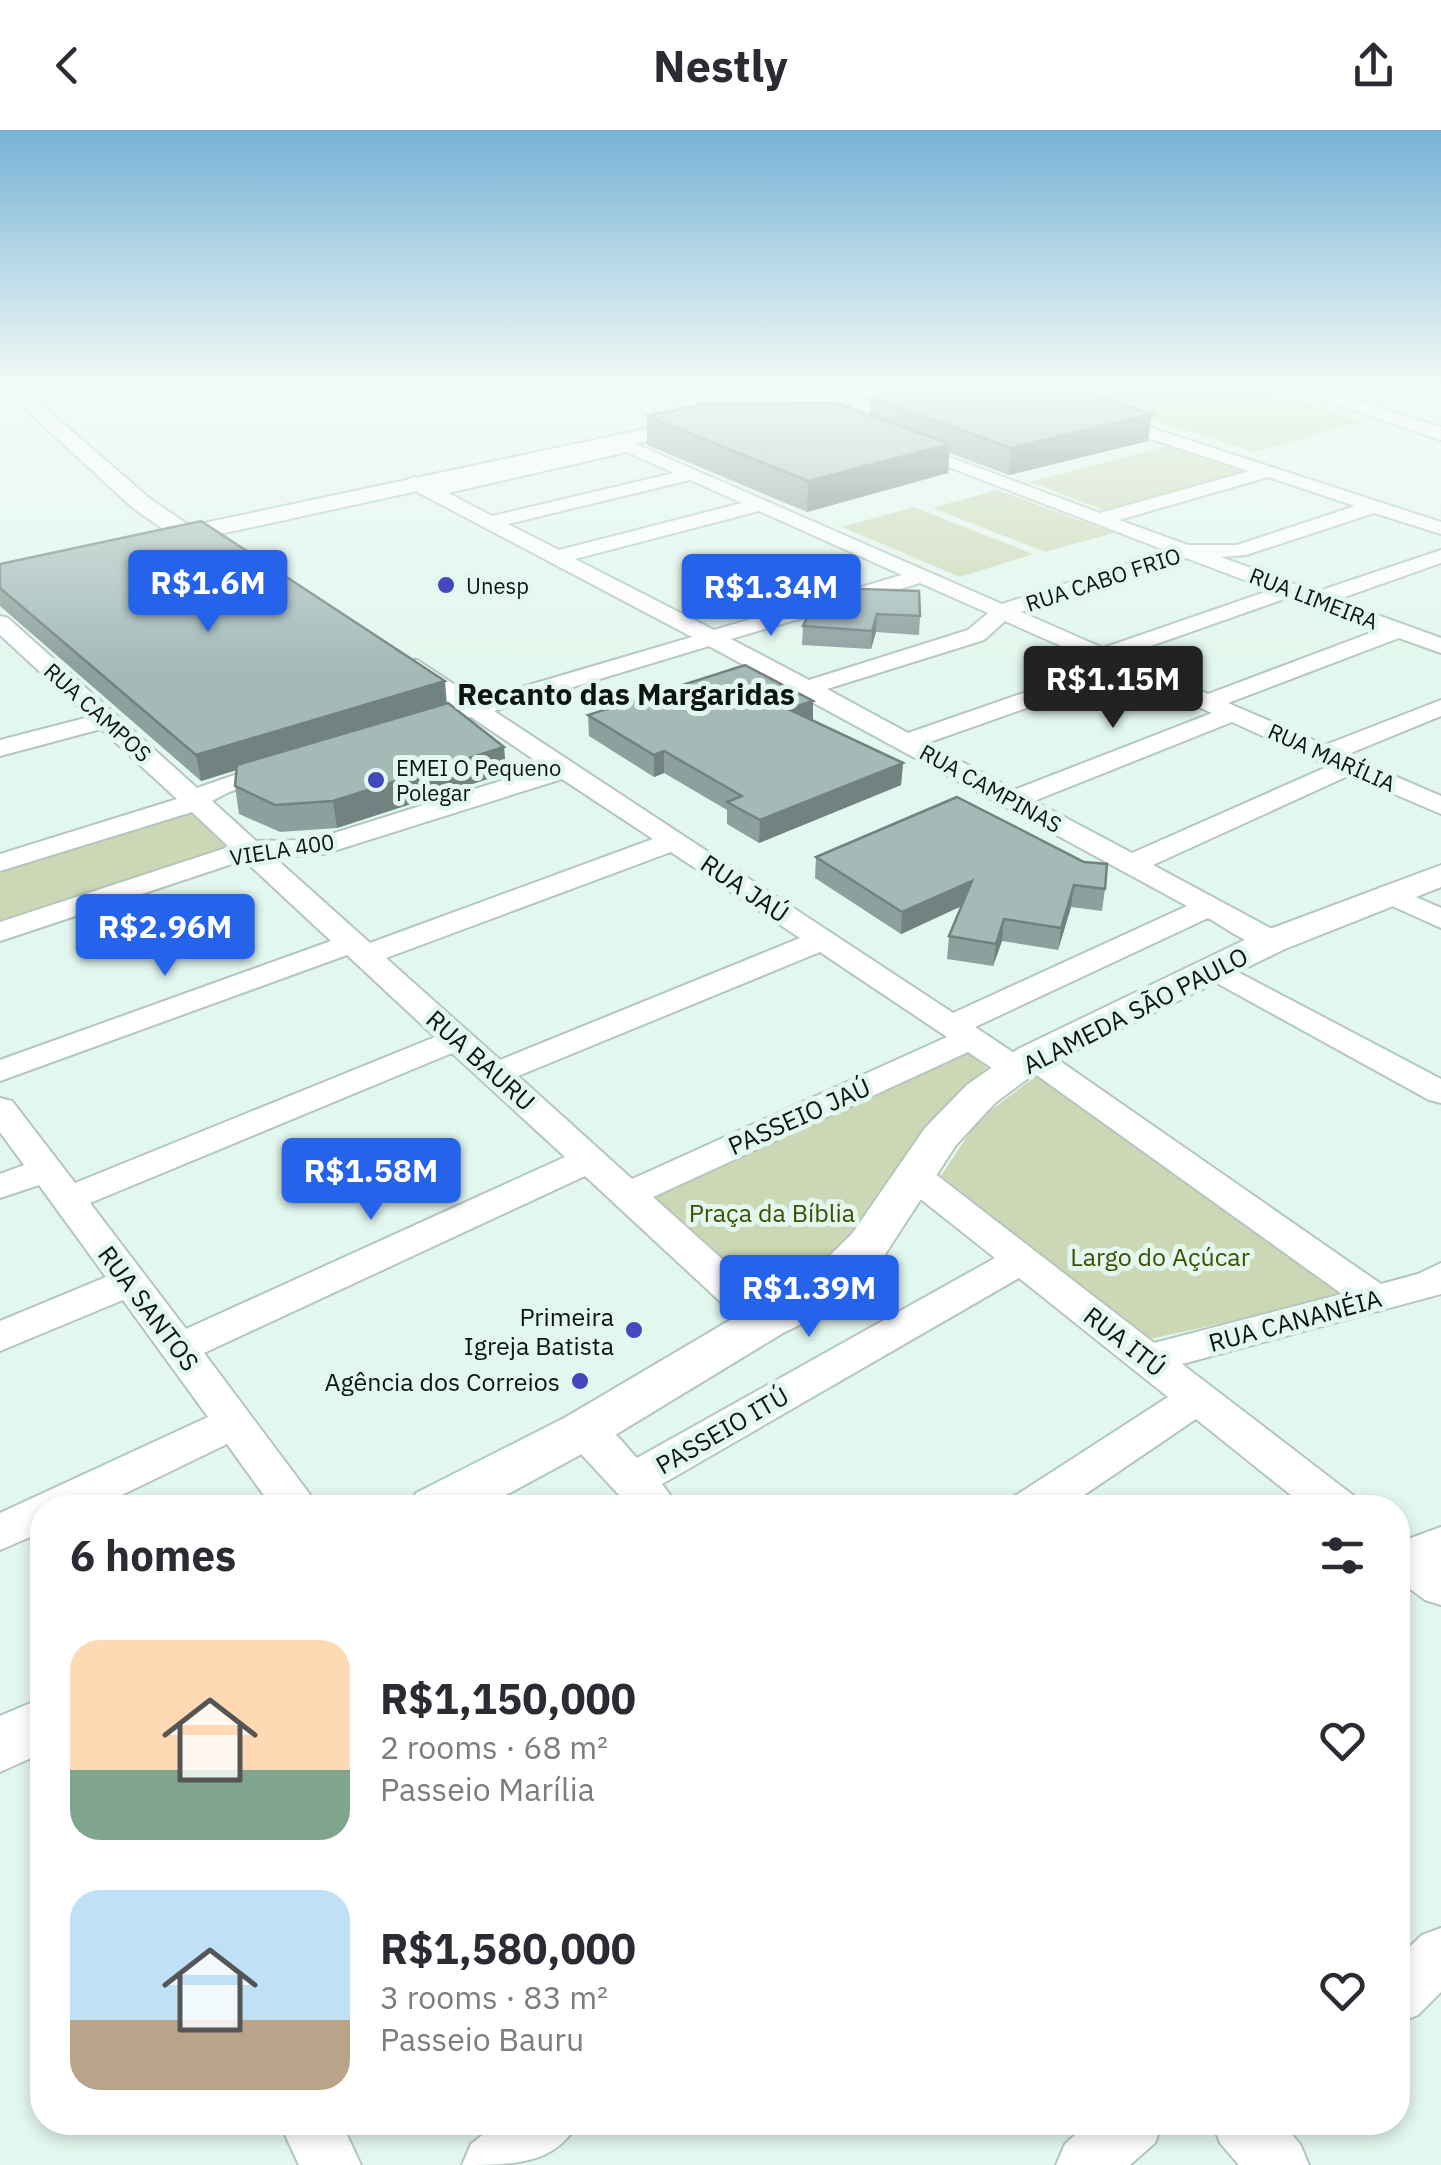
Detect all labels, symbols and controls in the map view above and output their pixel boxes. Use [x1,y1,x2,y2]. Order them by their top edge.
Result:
text: Nestly [653,36,788,94]
icon: back [40,38,95,93]
icon: share [1346,38,1401,93]
street label: RUA CABO FRIO [1022,540,1184,618]
pin: R$1.6M [127,550,289,635]
pin: R$1.34M [679,554,863,639]
street label: RUA LIMEIRA [1246,560,1382,636]
text: R$1.6M [150,561,266,603]
text: R$1.34M [704,565,838,607]
place label: Unesp [466,571,529,600]
marker: Unesp [435,574,457,596]
pin: R$1.15M [1021,646,1205,731]
street label: RUA CAMPOS [38,656,158,768]
text: R$1.15M [1046,657,1180,699]
district label: Recanto das Margaridas [457,674,795,713]
street label: RUA MARÍLIA [1264,716,1400,798]
street label: RUA CAMPINAS [915,737,1067,839]
place label: EMEI O Pequeno Polegar [396,753,561,807]
marker: EMEI O Pequeno Polegar [365,769,387,791]
street label: VIELA 400 [228,826,336,872]
street label: RUA JAÚ [695,846,795,930]
pin: R$2.96M [73,894,257,979]
text: R$2.96M [98,905,232,947]
street label: ALAMEDA SÃO PAULO [1017,939,1253,1081]
street label: RUA BAURU [420,1002,542,1118]
street label: PASSEIO JAÚ [723,1070,875,1162]
pin: R$1.58M [279,1138,463,1223]
text: R$1.58M [304,1149,438,1191]
park label: Praça da Bíblia [689,1196,855,1229]
street label: RUA SANTOS [91,1239,207,1377]
park label: Largo do Açúcar [1070,1240,1250,1273]
pin: R$1.39M [717,1255,901,1340]
text: R$1.39M [742,1266,876,1308]
street label: RUA CANANÉIA [1205,1281,1385,1359]
street label: RUA ITÚ [1077,1299,1173,1383]
place label: Primeira Igreja Batista [464,1300,614,1362]
marker: Primeira Igreja Batista [623,1319,645,1341]
place label: Agência dos Correios [324,1365,560,1398]
marker: Agência dos Correios [569,1370,591,1392]
street label: PASSEIO ITÚ [650,1379,794,1481]
text: 6 homes [70,1528,236,1583]
icon: filters [1315,1528,1370,1583]
text: R$1,150,000 [380,1671,636,1726]
icon: home [150,1680,270,1800]
icon: heart [1315,1713,1370,1768]
text: 2 rooms · 68 m² [380,1726,608,1768]
text: Passeio Marília [380,1768,595,1810]
text: R$1,580,000 [380,1921,636,1976]
icon: home [150,1930,270,2050]
icon: heart [1315,1963,1370,2018]
text: 3 rooms · 83 m² [380,1976,608,2018]
text: Passeio Bauru [380,2018,584,2060]

